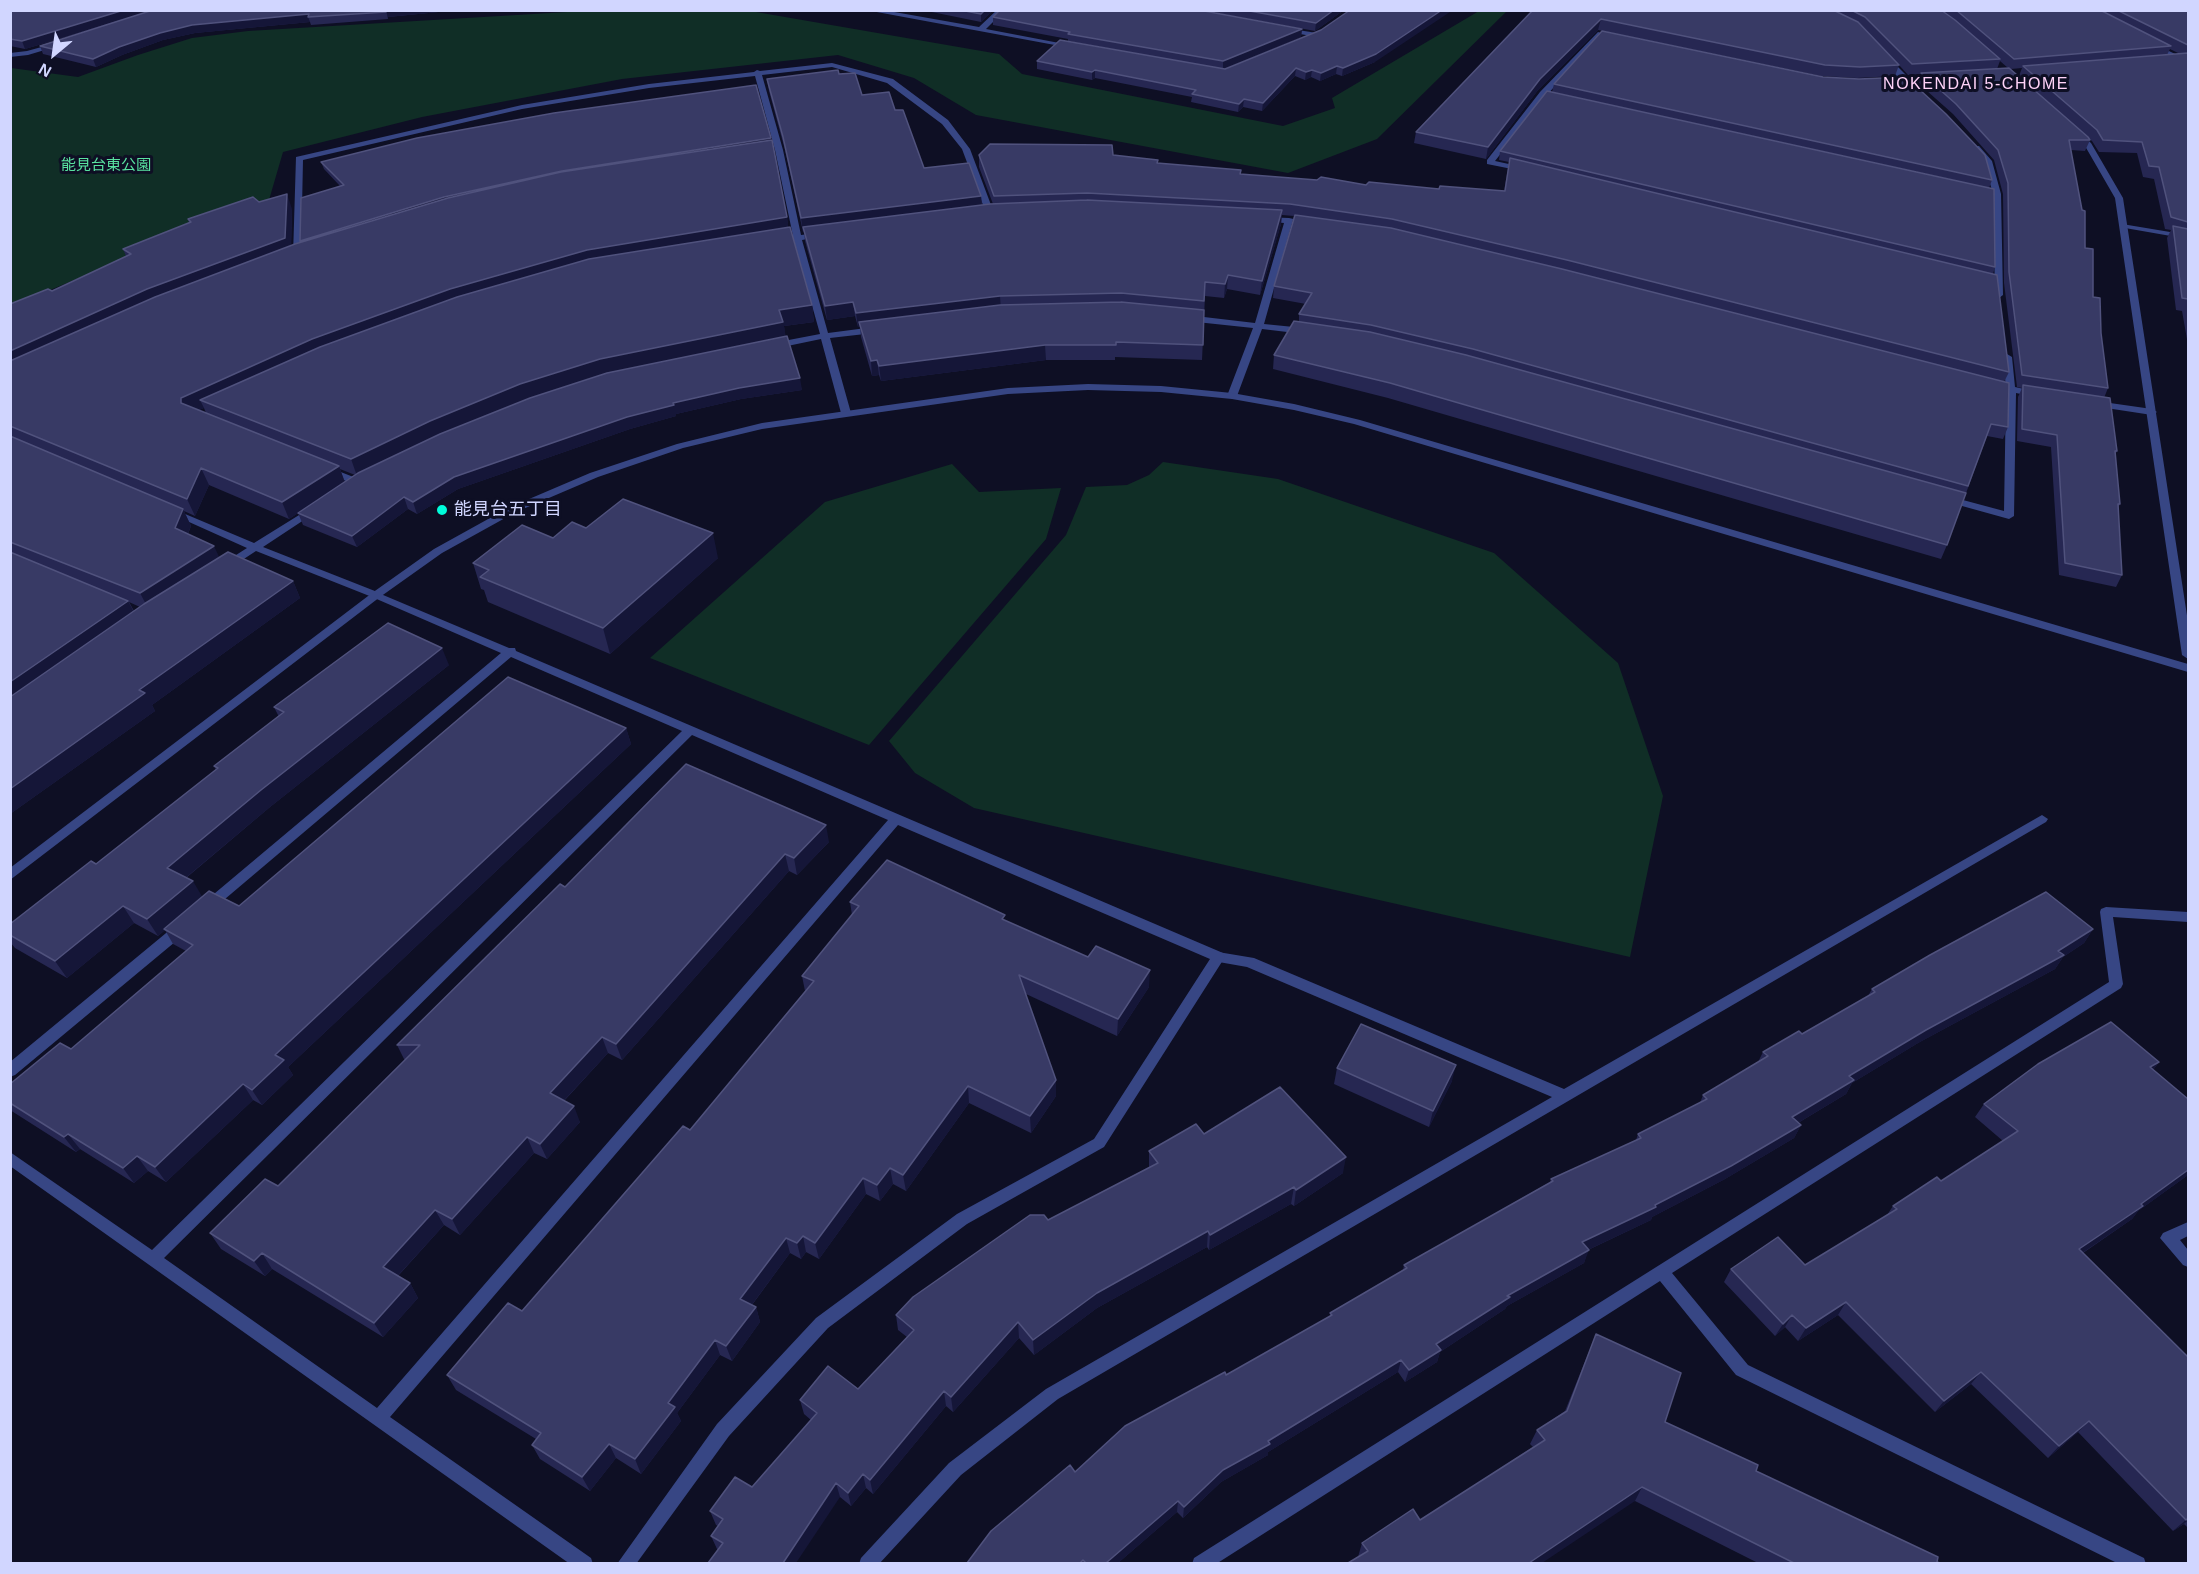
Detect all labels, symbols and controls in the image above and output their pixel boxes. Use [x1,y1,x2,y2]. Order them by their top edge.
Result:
north arrow [24,24,84,84]
text: N [36,60,54,80]
district label: NOKENDAI 5-CHOME [1883,75,2069,95]
park label: 能見台東公園 [61,157,151,175]
place label: 能見台五丁目 [454,499,562,521]
marker: 能見台五丁目 [435,503,449,517]

